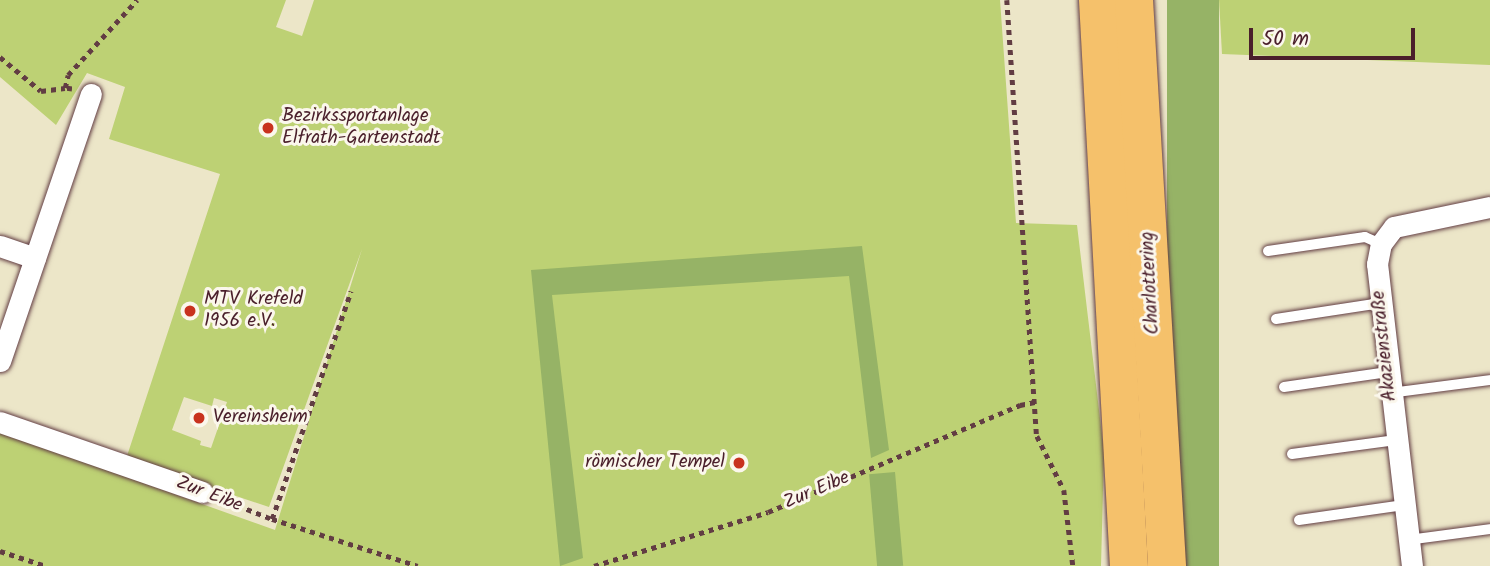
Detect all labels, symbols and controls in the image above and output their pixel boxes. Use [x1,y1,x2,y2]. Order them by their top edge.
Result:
scale bar [1252,14,1418,58]
text: 50 m [1262,23,1309,56]
place label: Bezirkssportanlage Elfrath-Gartenstadt [282,106,440,150]
marker: Bezirkssportanlage Elfrath-Gartenstadt [260,120,276,136]
street label: Charlottering [1137,231,1165,335]
place label: MTV Krefeld 1956 e.V. [204,289,303,333]
street label: Akazienstraße [1368,289,1402,403]
marker: MTV Krefeld 1956 e.V. [182,303,198,319]
place label: Vereinsheim [213,407,308,429]
marker: Vereinsheim [191,410,207,426]
place label: römischer Tempel [585,452,725,474]
marker: römischer Tempel [731,455,747,471]
street label: Zur Eibe [781,467,853,515]
street label: Zur Eibe [173,472,245,518]

